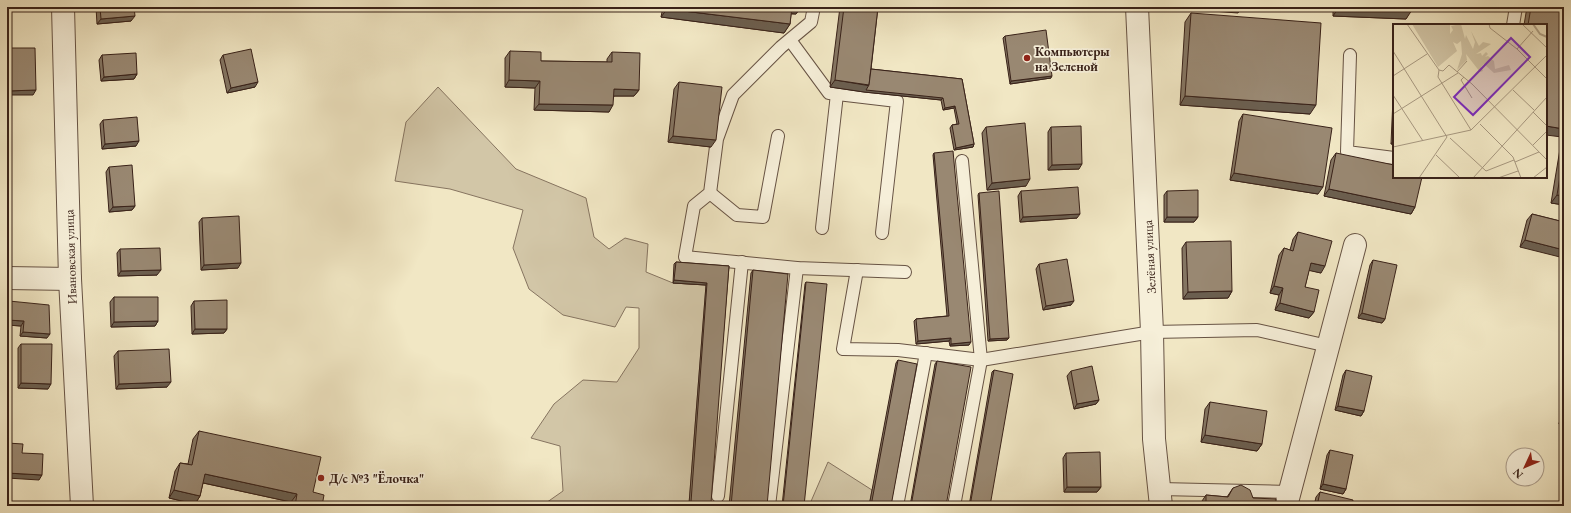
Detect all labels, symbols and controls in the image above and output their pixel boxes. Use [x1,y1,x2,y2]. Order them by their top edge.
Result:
inset map [1393,24,1547,178]
place label: Компьютеры на Зеленой [1035,43,1110,75]
marker: Компьютеры на Зеленой [1022,53,1032,63]
street label: Ивановская улица [60,208,81,305]
street label: Зелёная улица [1139,219,1160,294]
north arrow [1505,447,1545,487]
text: N [1510,466,1526,482]
place label: Д/с №3 "Ёлочка" [329,470,424,487]
marker: Д/с №3 "Ёлочка" [316,473,326,483]

